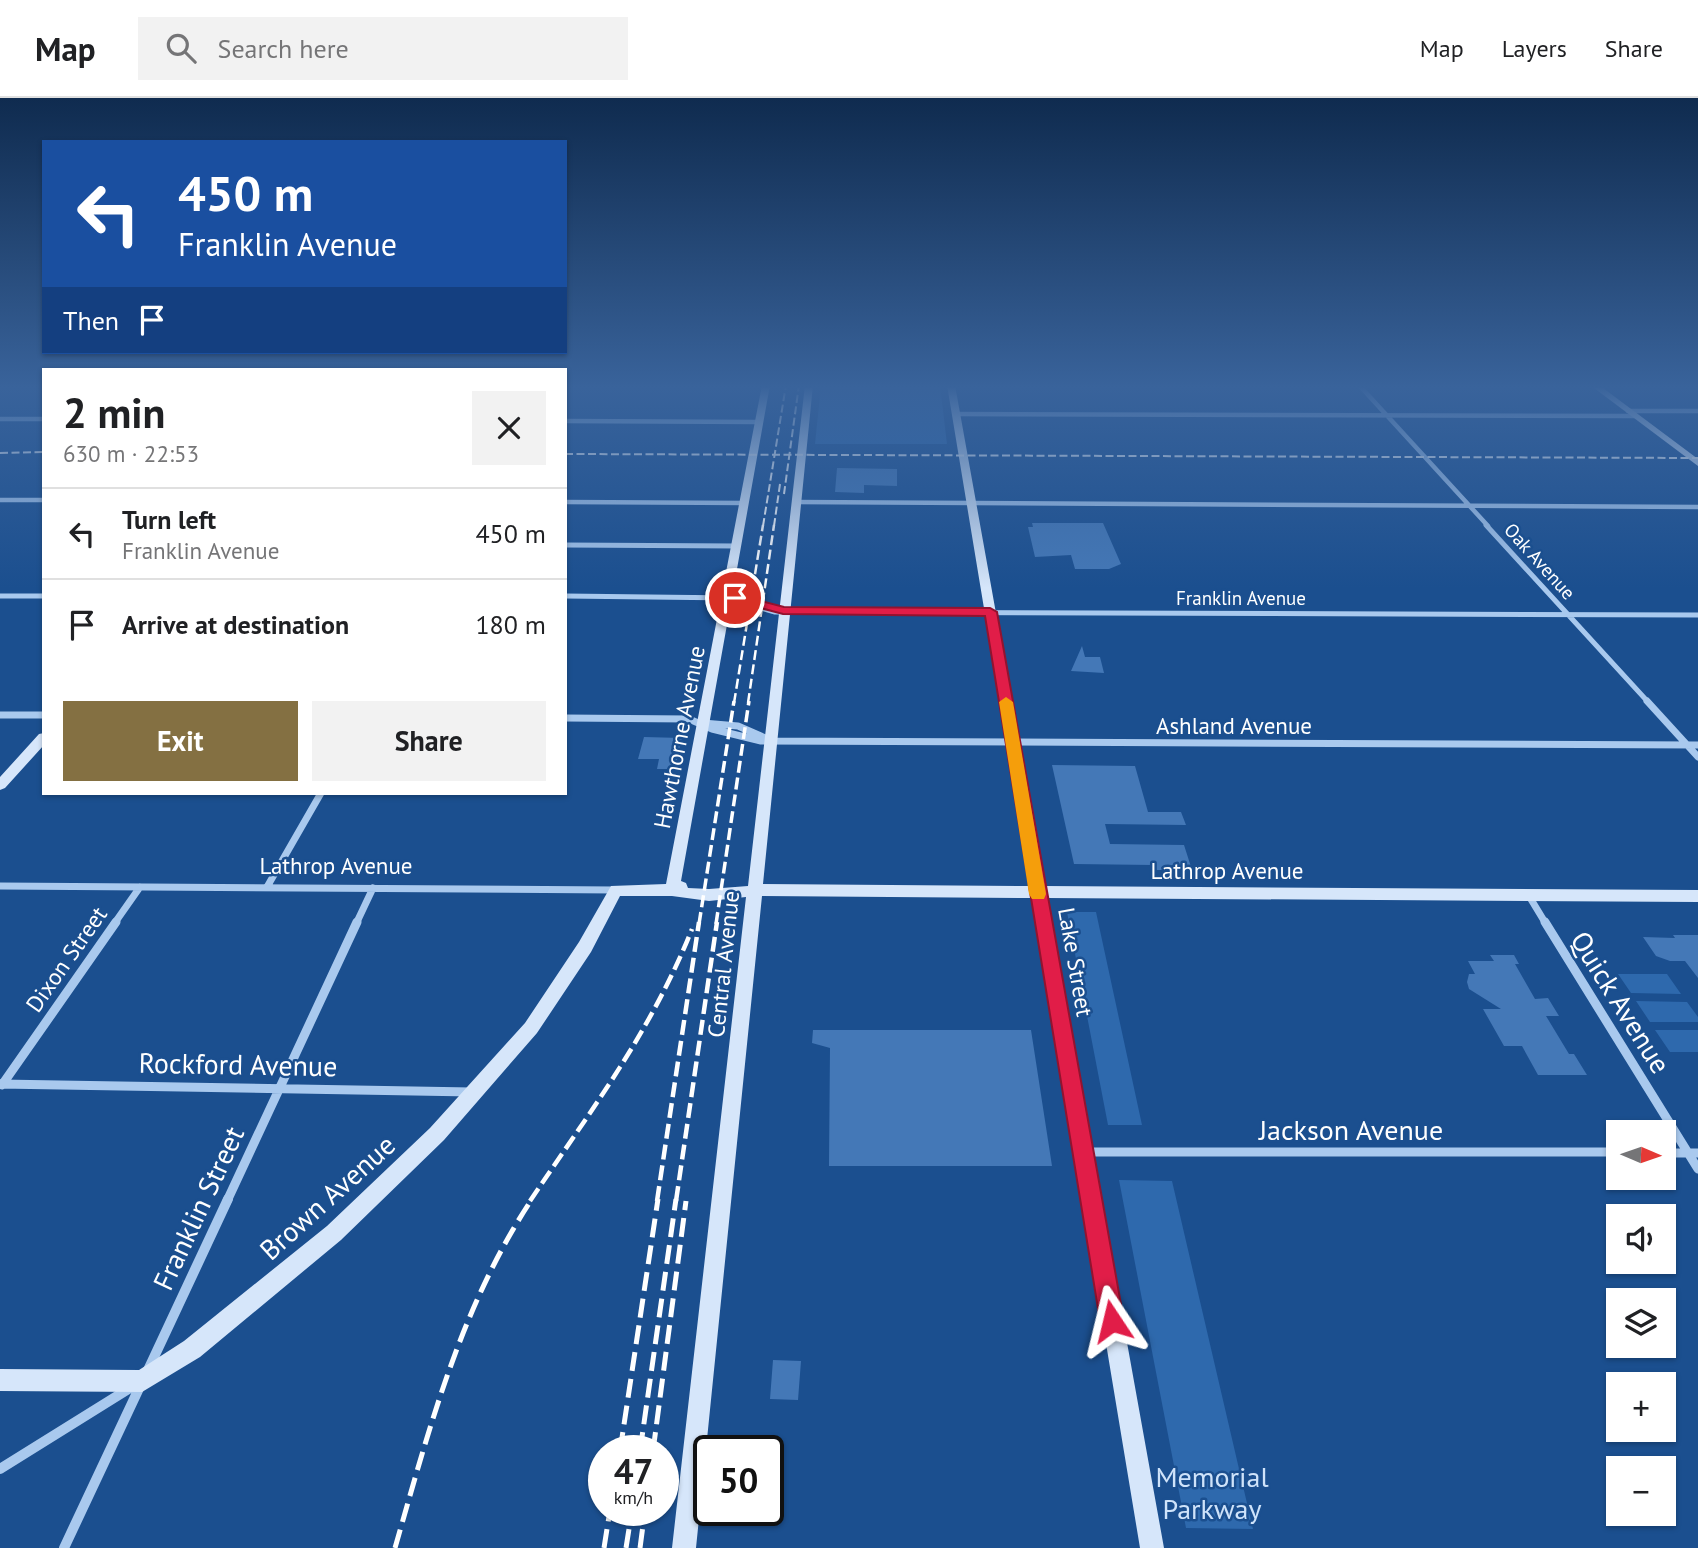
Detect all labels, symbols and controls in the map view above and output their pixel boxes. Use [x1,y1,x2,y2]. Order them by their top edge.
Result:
search box [138,17,628,80]
text: Map [35,27,96,70]
icon: search [162,29,200,67]
text: Search here [218,32,349,65]
text: Map [1420,33,1464,64]
text: Layers [1502,33,1567,64]
text: Share [1605,33,1663,64]
text: 450 m [178,161,313,225]
icon: left [63,168,154,259]
text: Franklin Avenue [178,223,397,265]
icon: arrive [133,301,171,339]
text: Then [63,304,119,337]
text: 2 min [63,385,165,440]
button: close [472,391,546,465]
text: 630 m · 22:53 [63,439,199,468]
text: Turn left [122,503,216,536]
icon: left [63,515,101,553]
text: 450 m [475,517,546,550]
street label: Oak Avenue [1499,518,1581,604]
text: Franklin Avenue [122,536,279,565]
pin [705,568,765,628]
icon: arrive [716,579,754,617]
street label: Franklin Avenue [1176,586,1306,610]
icon: arrive [63,606,101,644]
text: Arrive at destination [122,608,349,641]
text: 180 m [475,608,546,641]
street label: Hawthorne Avenue [647,643,711,831]
button: Exit [63,701,298,781]
button: Share [312,701,546,781]
street label: Ashland Avenue [1156,711,1312,740]
street label: Lathrop Avenue [259,851,413,880]
street label: Lathrop Avenue [1150,856,1304,885]
street label: Central Avenue [701,889,745,1039]
street label: Dixon Street [19,900,113,1017]
street label: Lake Street [1052,905,1100,1019]
street label: Quick Avenue [1563,924,1679,1080]
street label: Rockford Avenue [138,1044,338,1084]
street label: Jackson Avenue [1258,1111,1443,1148]
street label: Franklin Street [144,1120,252,1296]
north arrow [1606,1120,1676,1190]
map controls [1606,1120,1676,1526]
street label: Brown Avenue [251,1126,403,1268]
button: sound [1606,1204,1676,1274]
position arrow [1075,1284,1149,1358]
button: layers [1606,1288,1676,1358]
button: + [1606,1372,1676,1442]
speed limit sign: 50 [693,1435,784,1526]
text: 47 [614,1448,653,1494]
button: − [1606,1456,1676,1526]
park label: Memorial Parkway [1155,1458,1269,1527]
text: km/h [614,1486,653,1509]

